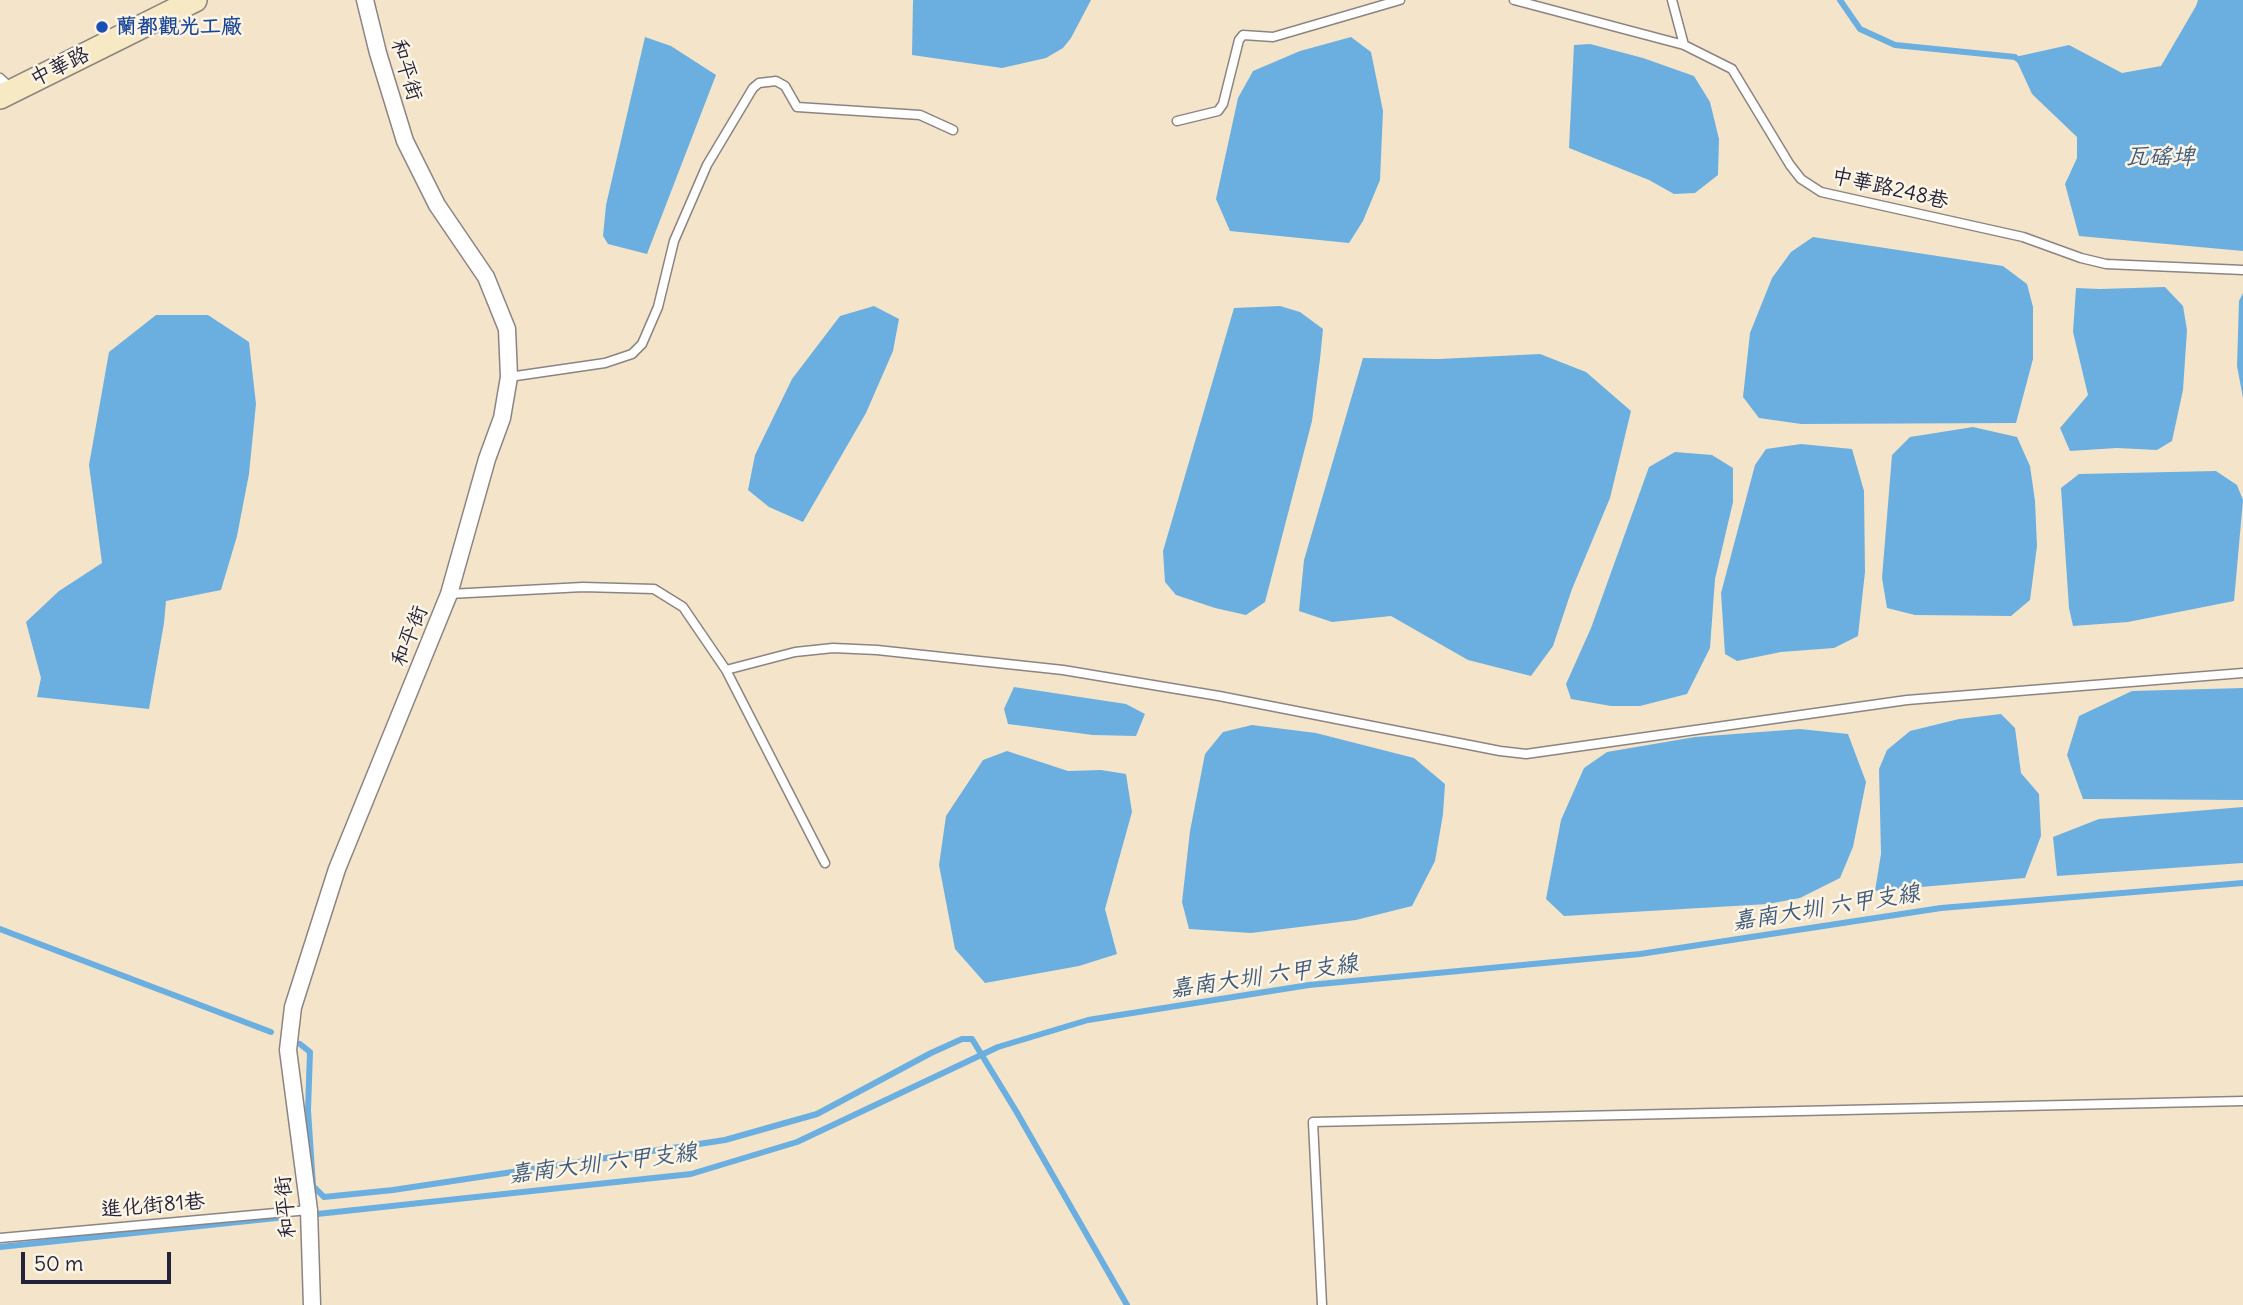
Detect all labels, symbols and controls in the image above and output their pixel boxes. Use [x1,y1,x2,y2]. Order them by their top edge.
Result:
place label: 蘭都觀光工廠 [116,14,242,40]
marker: 蘭都觀光工廠 [94,19,110,35]
street label: 和平街 [385,36,427,104]
street label: 中華路 [26,42,94,92]
water label: 瓦磘埤 [2126,143,2194,171]
street label: 中華路248巷 [1829,163,1951,215]
street label: 和平街 [387,602,433,670]
water label: 嘉南大圳 六甲支線 [1730,880,1922,936]
water label: 嘉南大圳 六甲支線 [1168,950,1360,1004]
water label: 嘉南大圳 六甲支線 [507,1139,699,1189]
street label: 和平街 [271,1175,301,1239]
street label: 進化街81巷 [100,1189,206,1223]
scale bar [24,1238,175,1282]
text: 50 m [34,1250,83,1277]

